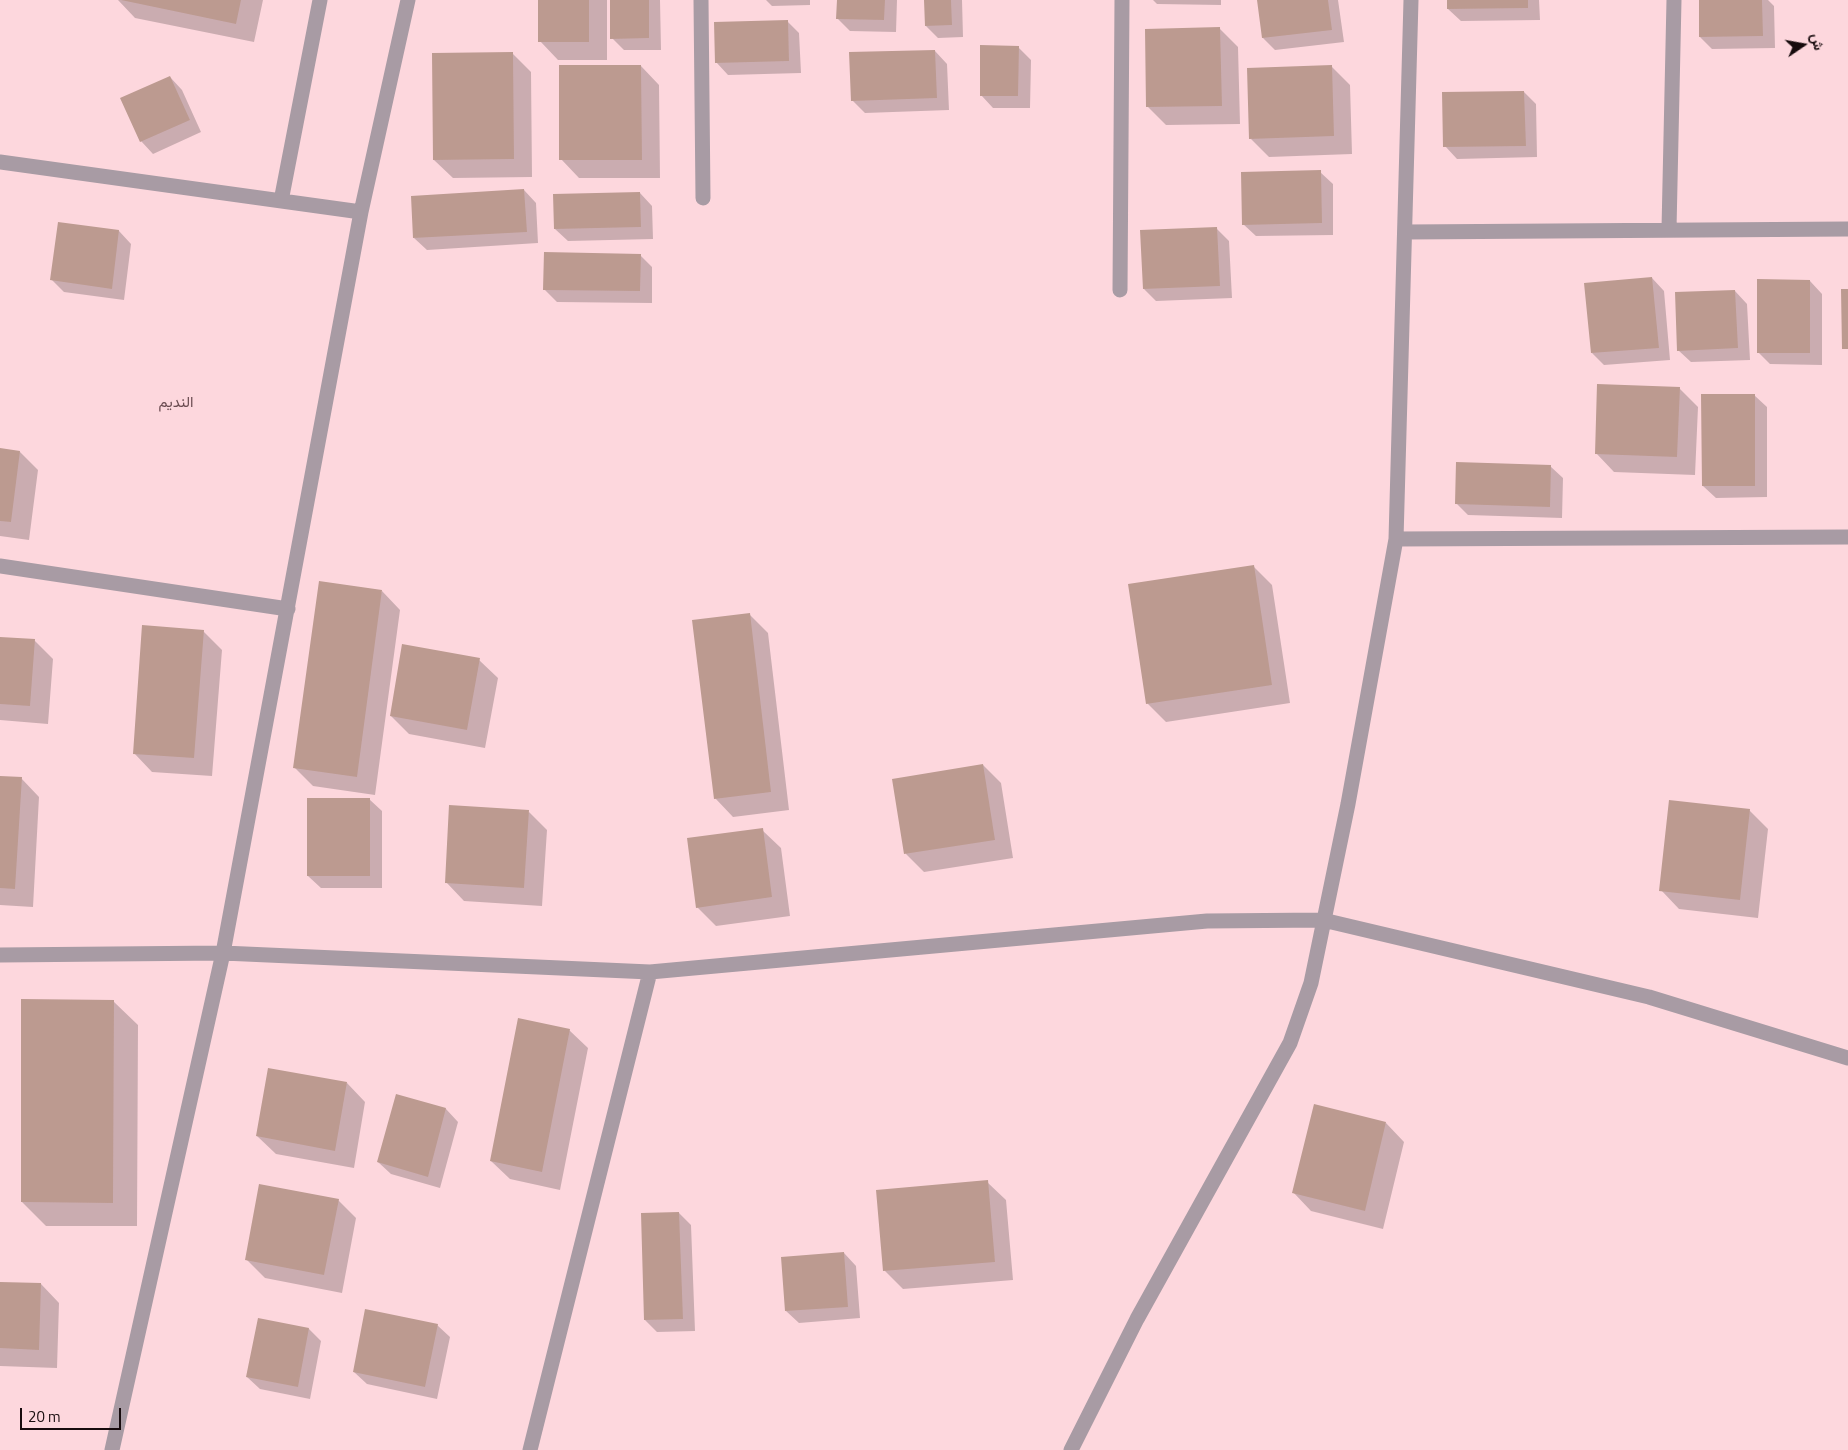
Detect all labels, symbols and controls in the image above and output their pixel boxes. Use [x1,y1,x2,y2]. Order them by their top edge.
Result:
north arrow [1778,20,1828,70]
text: ش [1806,31,1830,52]
district label: النديم [158,394,194,412]
scale bar [22,1398,124,1430]
text: 20 m [28,1405,61,1428]

